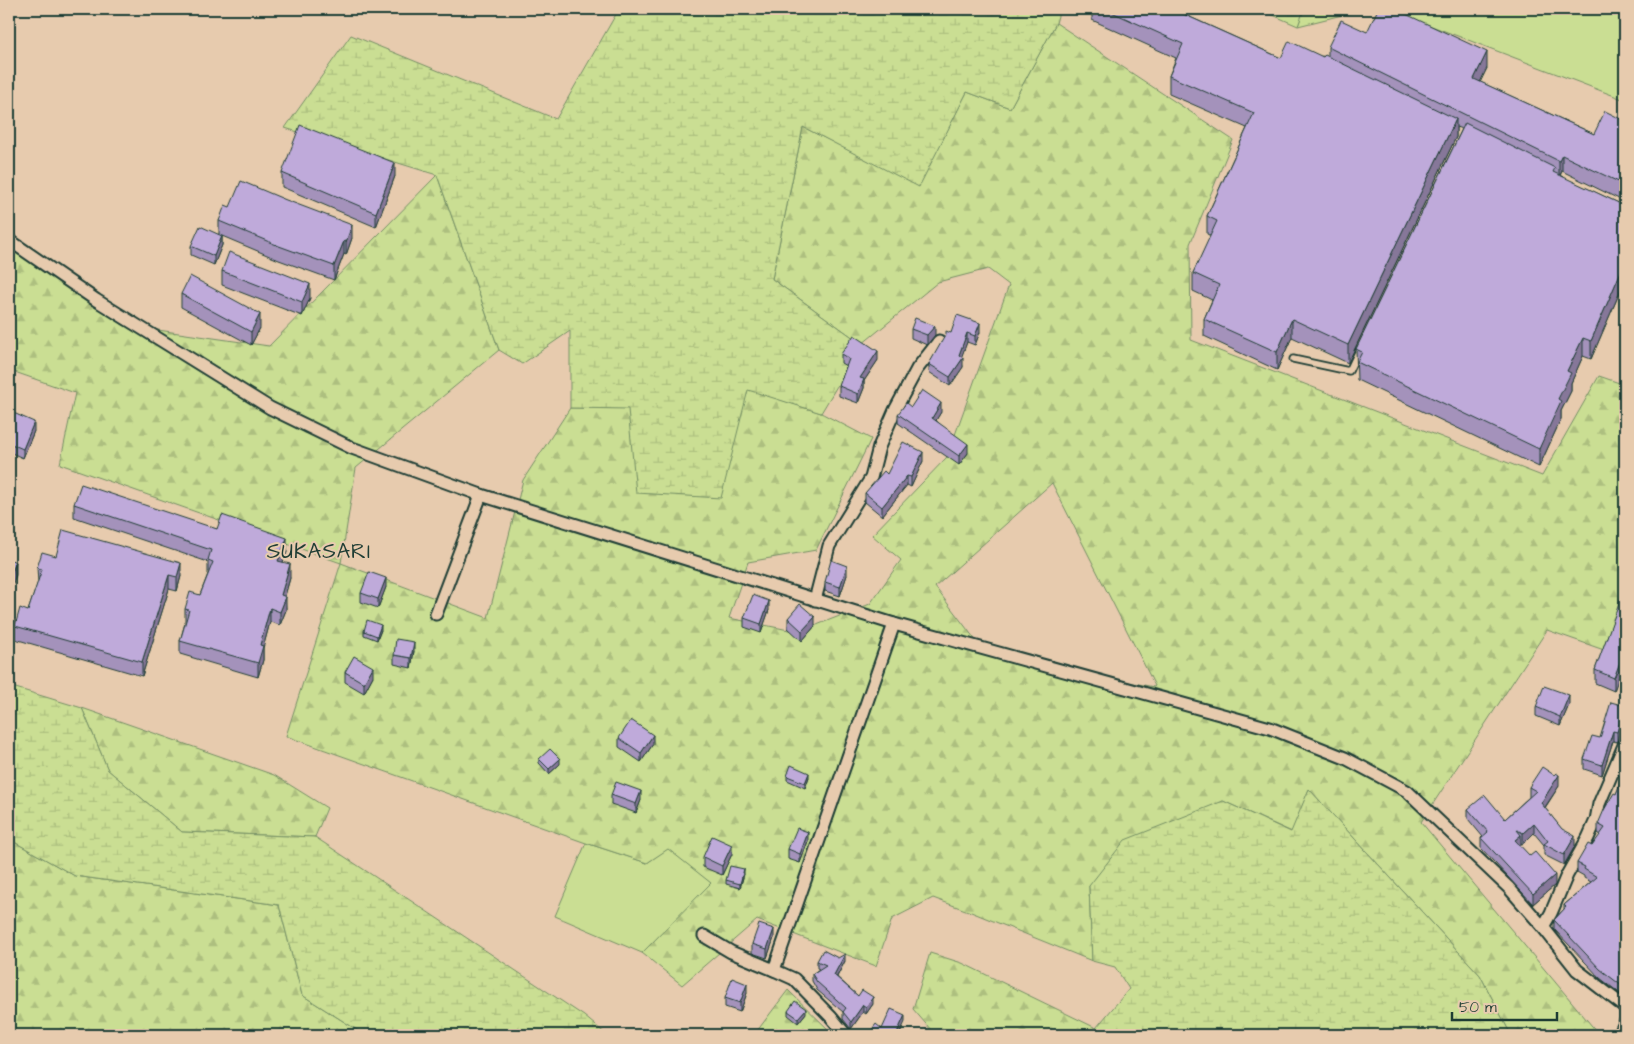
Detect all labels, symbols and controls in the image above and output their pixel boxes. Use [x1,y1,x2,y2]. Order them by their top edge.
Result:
district label: SUKASARI [267,537,371,566]
scale bar [1452,989,1556,1021]
text: 50 m [1459,997,1497,1018]

